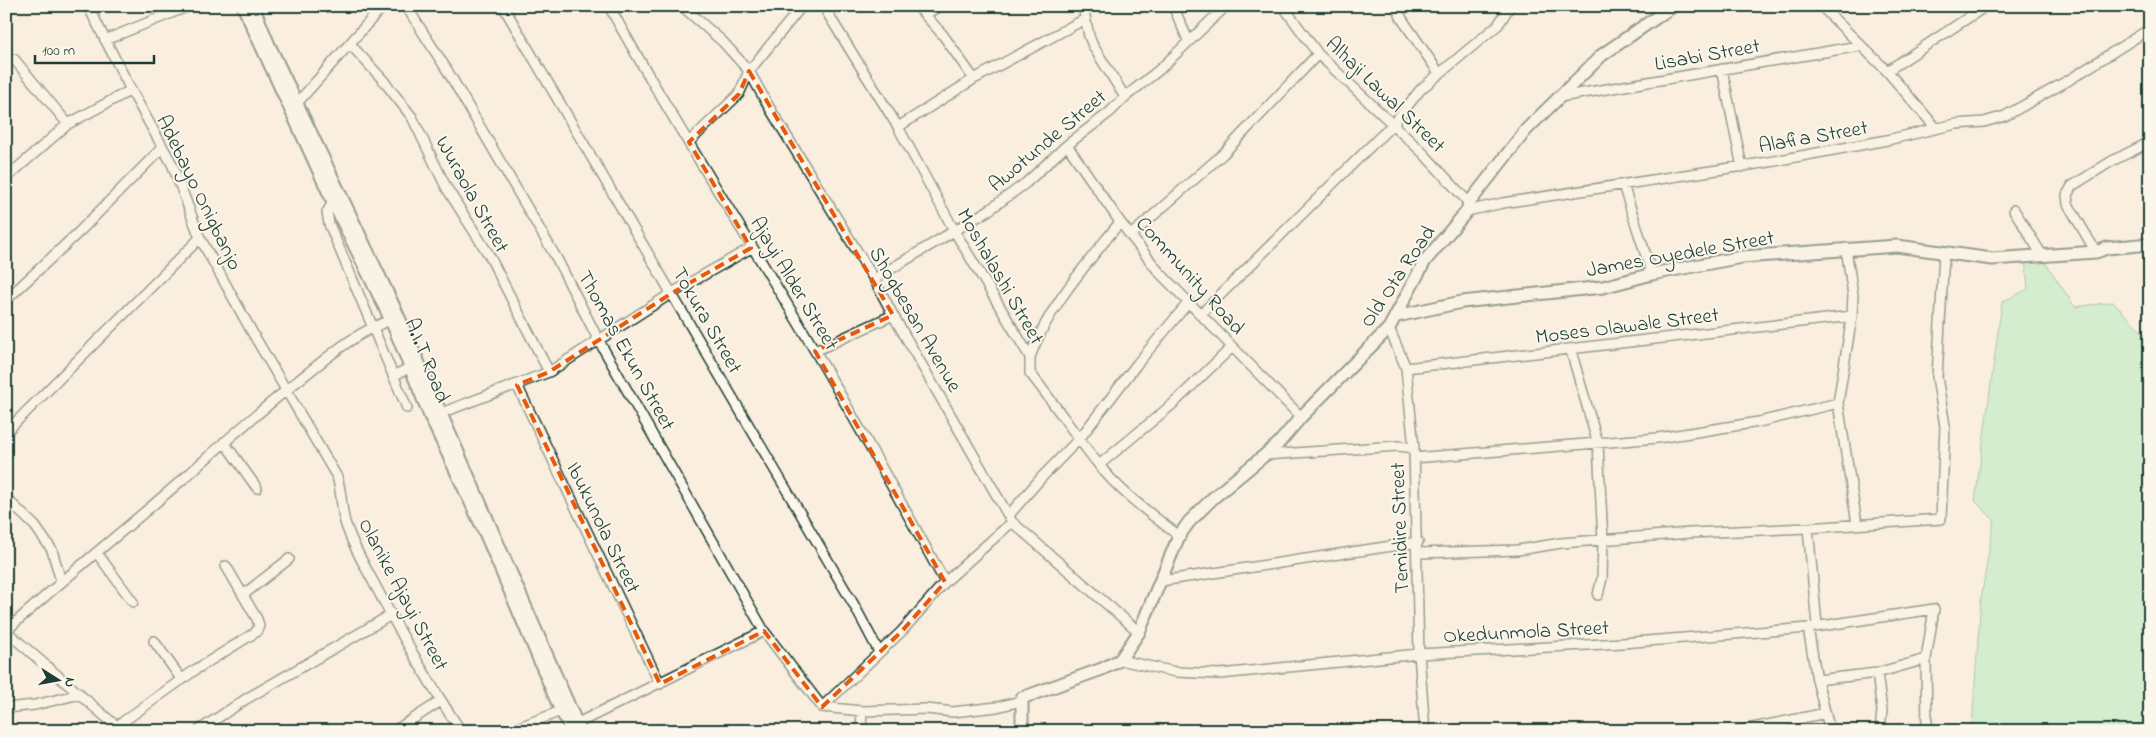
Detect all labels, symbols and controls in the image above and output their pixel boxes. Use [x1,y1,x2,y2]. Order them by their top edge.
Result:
street label: Alhaji Lawal Street [1318,30,1451,161]
scale bar [35,32,154,64]
street label: Lisabi Street [1652,32,1762,80]
text: 100 m [42,40,75,62]
street label: Awotunde Street [983,83,1114,200]
street label: Adebayo Onigbanjo [146,110,249,277]
street label: Alafia Street [1756,114,1871,162]
street label: Wuraola Street [427,131,516,259]
street label: Moshalashi Street [948,203,1051,351]
street label: Community Road [1126,210,1251,344]
street label: Ajayi Alder Street [740,211,845,358]
street label: Old Ota Road [1353,220,1444,334]
street label: James Oyedele Street [1584,224,1777,288]
street label: Shogbesan Avenue [859,242,969,400]
street label: Tokura Street [664,262,749,380]
street label: Thomas Ekun Street [569,265,682,436]
street label: Moses Olawale Street [1534,301,1721,353]
street label: A.I.T Road [395,314,457,408]
street label: Ibukunola Street [557,457,647,599]
street label: Temidire Street [1384,462,1418,594]
street label: Olanike Ajayi Street [348,513,455,677]
street label: Okedunmola Street [1442,614,1610,652]
north arrow [32,654,82,704]
text: N [58,676,80,689]

